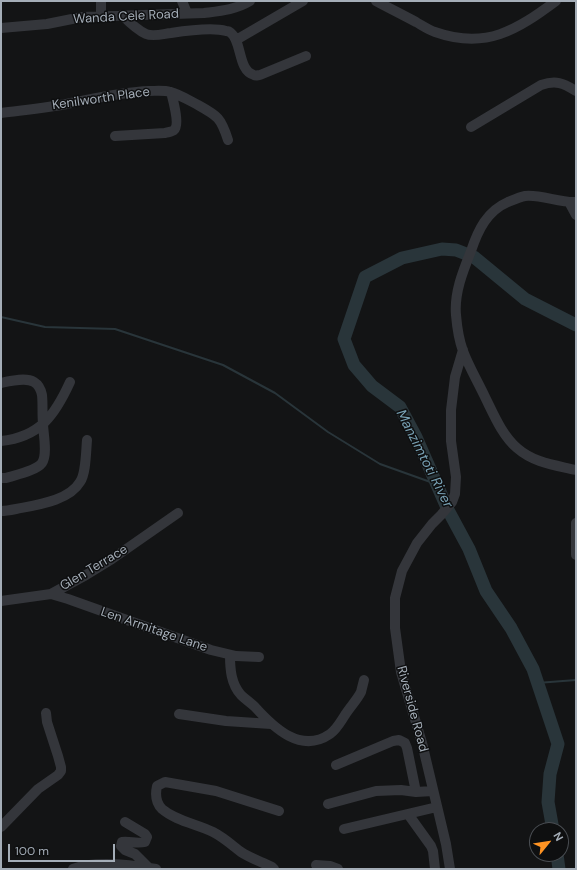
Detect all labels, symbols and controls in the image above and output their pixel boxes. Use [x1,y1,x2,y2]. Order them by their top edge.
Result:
street label: Wanda Cele Road [73,6,179,28]
street label: Kenilworth Place [51,84,151,114]
water label: Manzimtoti River [392,407,456,511]
street label: Glen Terrace [57,542,131,594]
street label: Len Armitage Lane [99,604,209,656]
street label: Riverside Road [393,664,431,754]
north arrow [529,822,569,862]
text: N [550,830,567,843]
scale bar [10,836,117,862]
text: 100 m [15,843,49,859]

